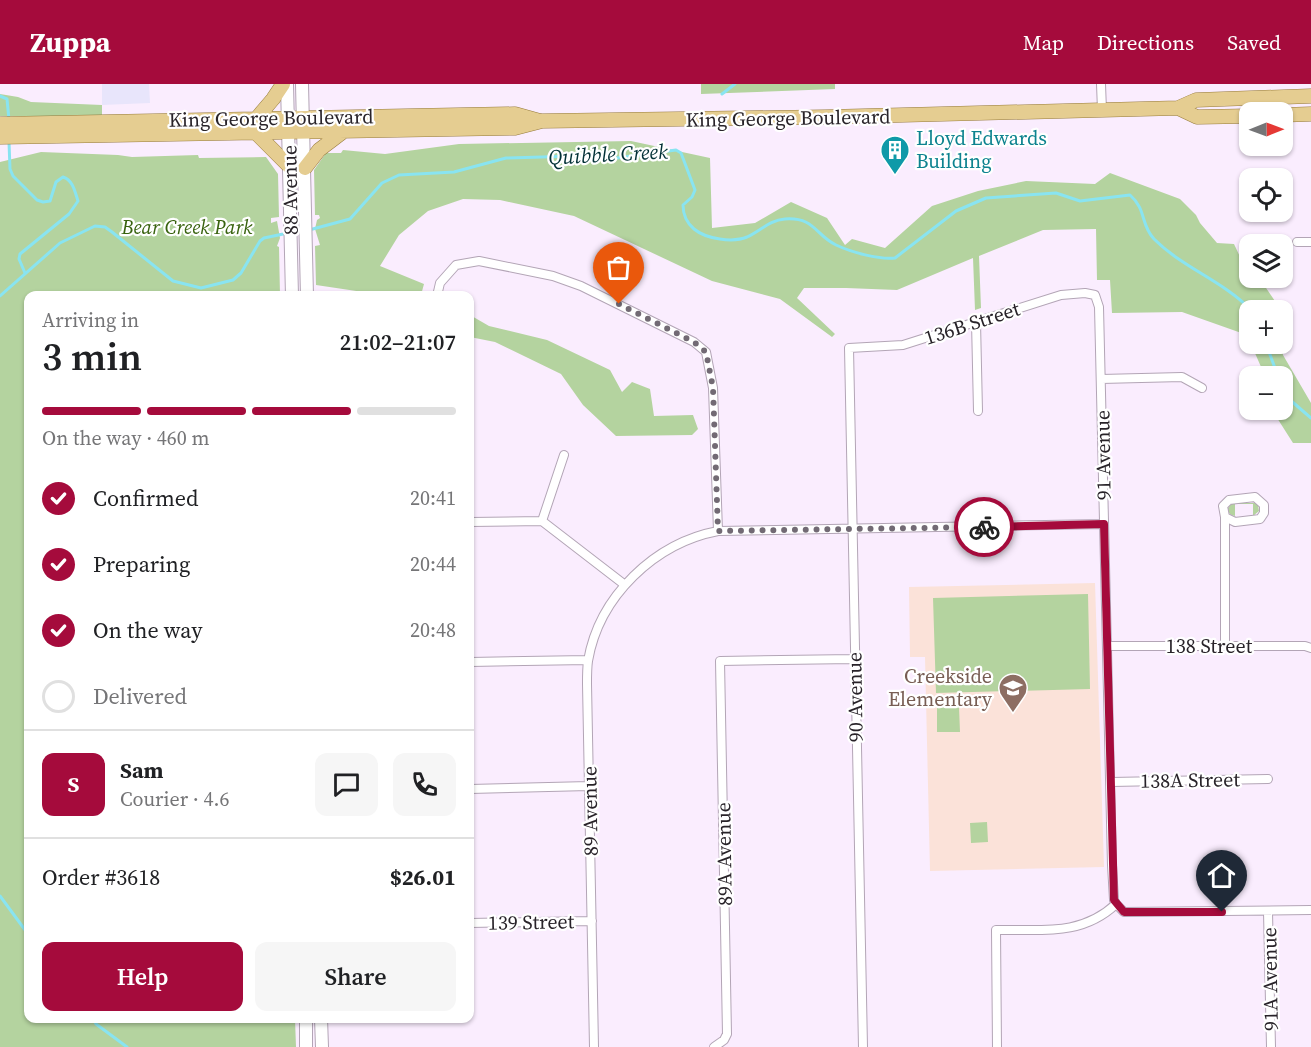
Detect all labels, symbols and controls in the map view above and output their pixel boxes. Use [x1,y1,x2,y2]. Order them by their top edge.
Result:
text: Zuppa [30,23,111,61]
text: Map [1023,28,1064,57]
text: Directions [1097,28,1194,57]
text: Saved [1227,28,1281,57]
street label: King George Boulevard [168,102,374,134]
street label: King George Boulevard [685,102,891,134]
north arrow [1239,102,1293,156]
map controls [1239,102,1293,420]
place label: Lloyd Edwards Building [916,124,1047,175]
building icon: Lloyd Edwards Building [879,134,911,176]
water label: Quibble Creek [548,136,668,172]
street label: 88 Avenue [275,145,305,235]
button: locate [1239,168,1293,222]
park label: Bear Creek Park [120,213,253,241]
button: layers [1239,234,1293,288]
pin [593,242,644,304]
icon: bag [602,251,635,284]
street label: 136B Street [921,294,1024,352]
button: + [1239,300,1293,354]
text: Arriving in [42,306,139,334]
text: 21:02–21:07 [340,327,456,357]
text: 3 min [42,330,142,383]
button: − [1239,366,1293,420]
street label: 91 Avenue [1088,410,1118,500]
text: On the way · 460 m [42,424,209,452]
icon: check [42,482,75,515]
text: Confirmed [93,483,198,513]
text: 20:41 [410,484,456,512]
courier [954,497,1014,557]
icon: bike [968,511,1001,544]
icon: check [42,548,75,581]
text: Preparing [93,549,190,579]
text: 20:44 [410,550,456,578]
icon: check [42,614,75,647]
text: On the way [93,615,202,645]
text: 20:48 [410,616,456,644]
street label: 138 Street [1166,632,1253,660]
street label: 90 Avenue [840,652,870,742]
place label: Creekside Elementary [888,662,993,713]
school or university icon: Creekside Elementary [997,672,1029,714]
text: Delivered [93,681,187,711]
button: chat [315,753,378,816]
button: phone [393,753,456,816]
text: Sam [120,755,164,785]
street label: 138A Street [1140,765,1241,795]
street label: 89 Avenue [575,766,605,856]
text: S [68,769,79,799]
text: Courier · 4.6 [120,785,229,813]
street label: 89A Avenue [709,802,739,906]
pin [1196,850,1247,912]
icon: home [1205,859,1238,892]
text: Order #3618 [42,862,160,892]
text: $26.01 [390,862,456,892]
street label: 139 Street [488,907,575,937]
street label: 91A Avenue [1255,927,1285,1031]
button: Help [42,942,243,1011]
button: Share [255,942,456,1011]

